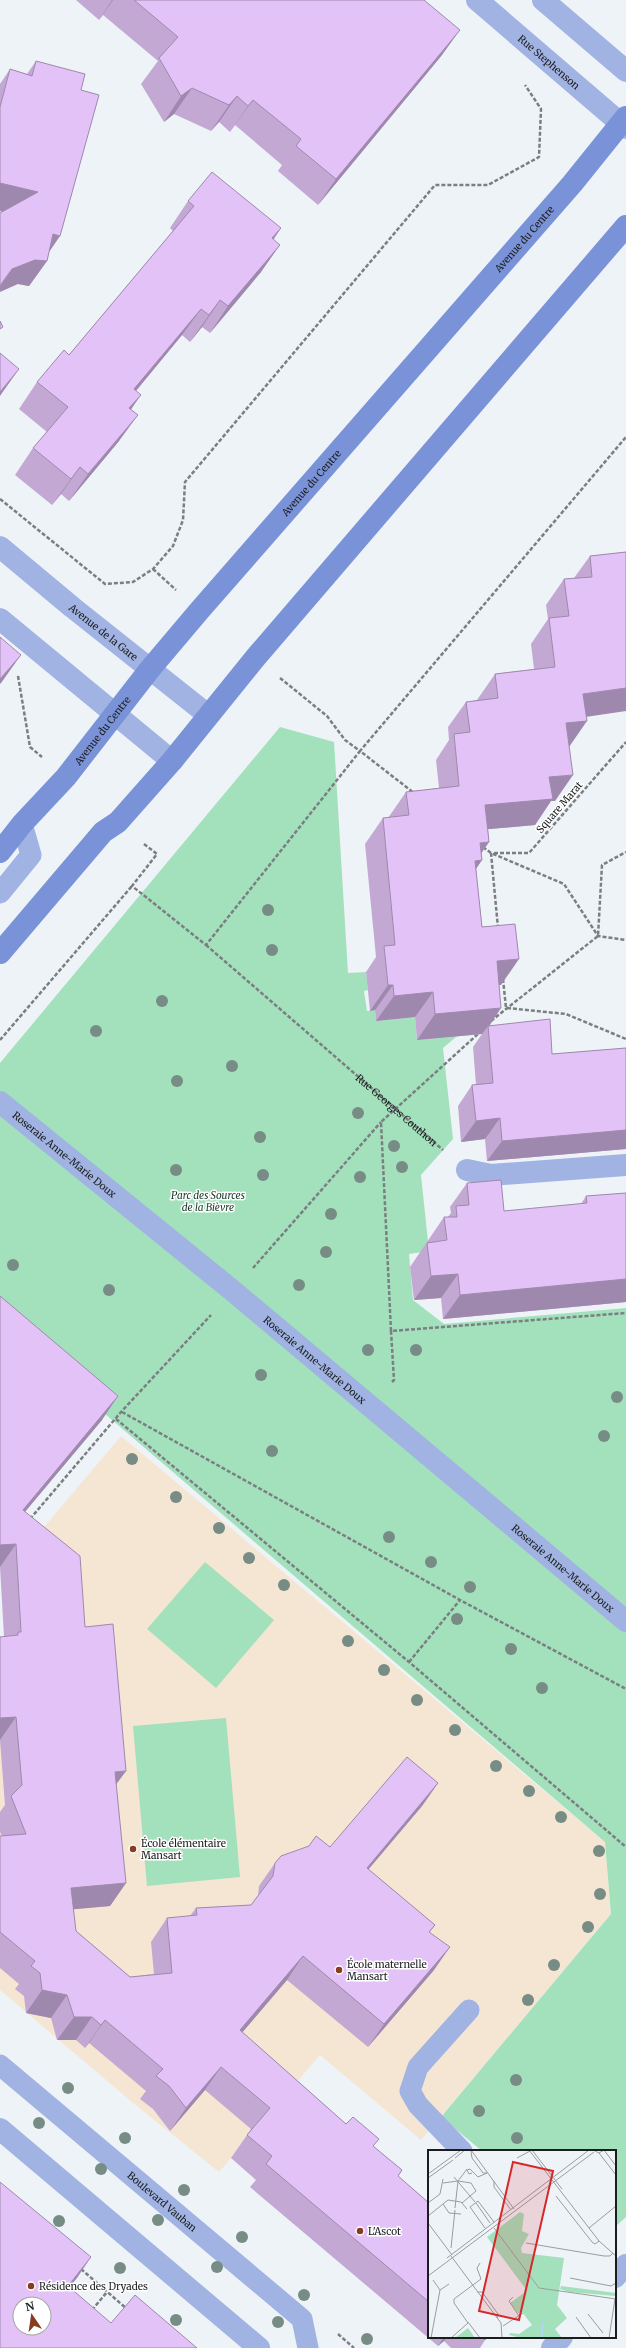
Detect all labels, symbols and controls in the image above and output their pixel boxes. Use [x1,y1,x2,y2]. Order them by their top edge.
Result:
street label: Rue Stephenson [515,32,583,93]
street label: Avenue du Centre [491,203,557,276]
street label: Avenue du Centre [278,447,344,520]
street label: Avenue de la Gare [65,601,140,664]
street label: Avenue du Centre [71,694,133,769]
street label: Square Marat [533,779,585,836]
street label: Rue Georges Couthon [353,1071,440,1149]
street label: Roseraie Anne-Marie Doux [10,1109,119,1201]
park label: Parc des Sources de la Bièvre [171,1189,245,1214]
street label: Roseraie Anne-Marie Doux [261,1313,369,1407]
street label: Roseraie Anne-Marie Doux [509,1522,617,1615]
place label: École élémentaire Mansart [141,1836,226,1862]
marker: École élémentaire Mansart [128,1844,138,1854]
place label: École maternelle Mansart [347,1957,427,1983]
marker: École maternelle Mansart [334,1965,344,1975]
inset map [428,2150,616,2338]
street label: Boulevard Vauban [125,2169,200,2235]
place label: L'Ascot [368,2225,401,2238]
marker: L'Ascot [355,2226,365,2236]
place label: Résidence des Dryades [39,2280,148,2293]
marker: Résidence des Dryades [26,2281,36,2291]
north arrow [12,2296,52,2336]
text: N [24,2298,36,2314]

